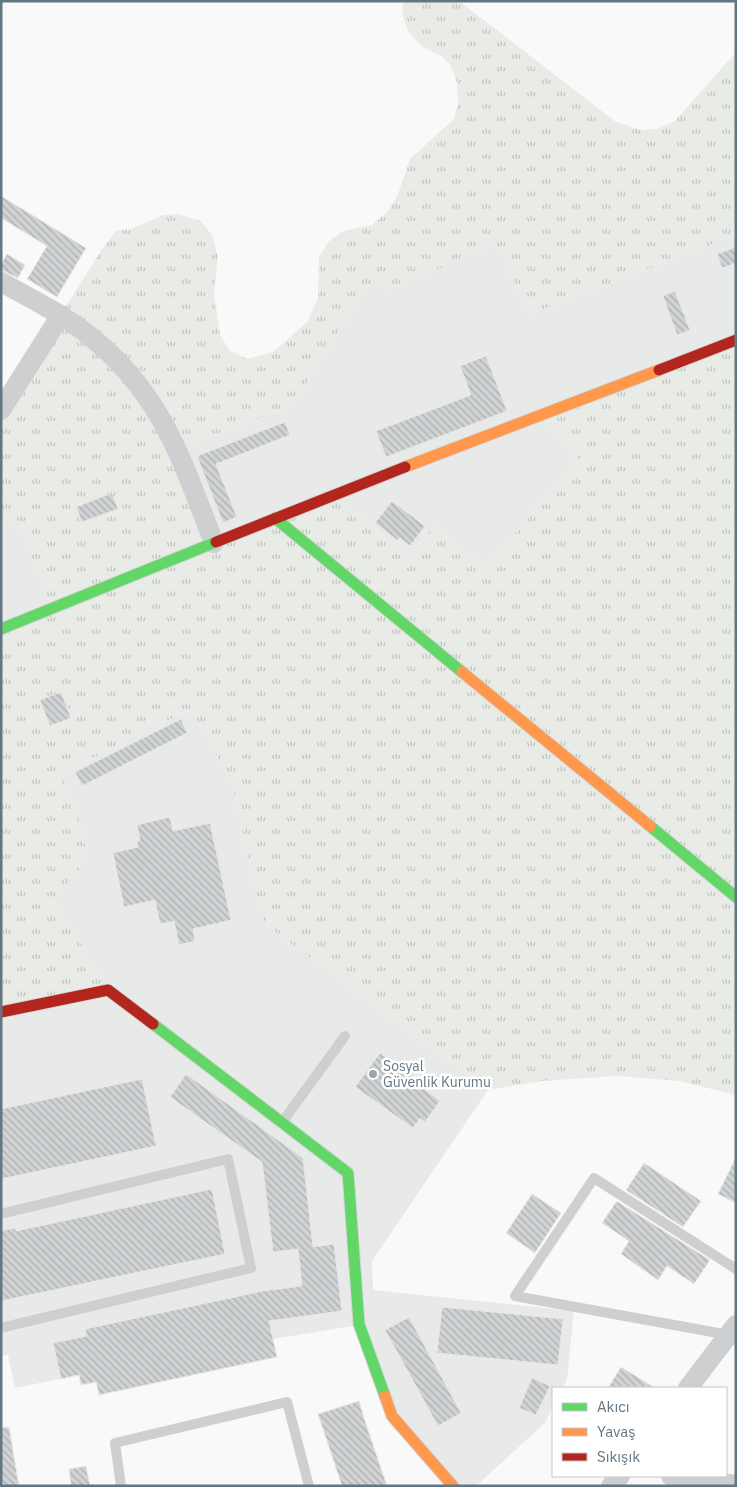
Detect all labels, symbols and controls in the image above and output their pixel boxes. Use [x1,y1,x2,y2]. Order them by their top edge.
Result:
place label: Sosyal Güvenlik Kurumu [383,1057,491,1091]
marker: Sosyal Güvenlik Kurumu [367,1068,379,1080]
legend [552,1387,727,1477]
text: Akıcı [597,1397,630,1416]
text: Yavaş [597,1422,636,1441]
text: Sıkışık [597,1447,640,1466]

